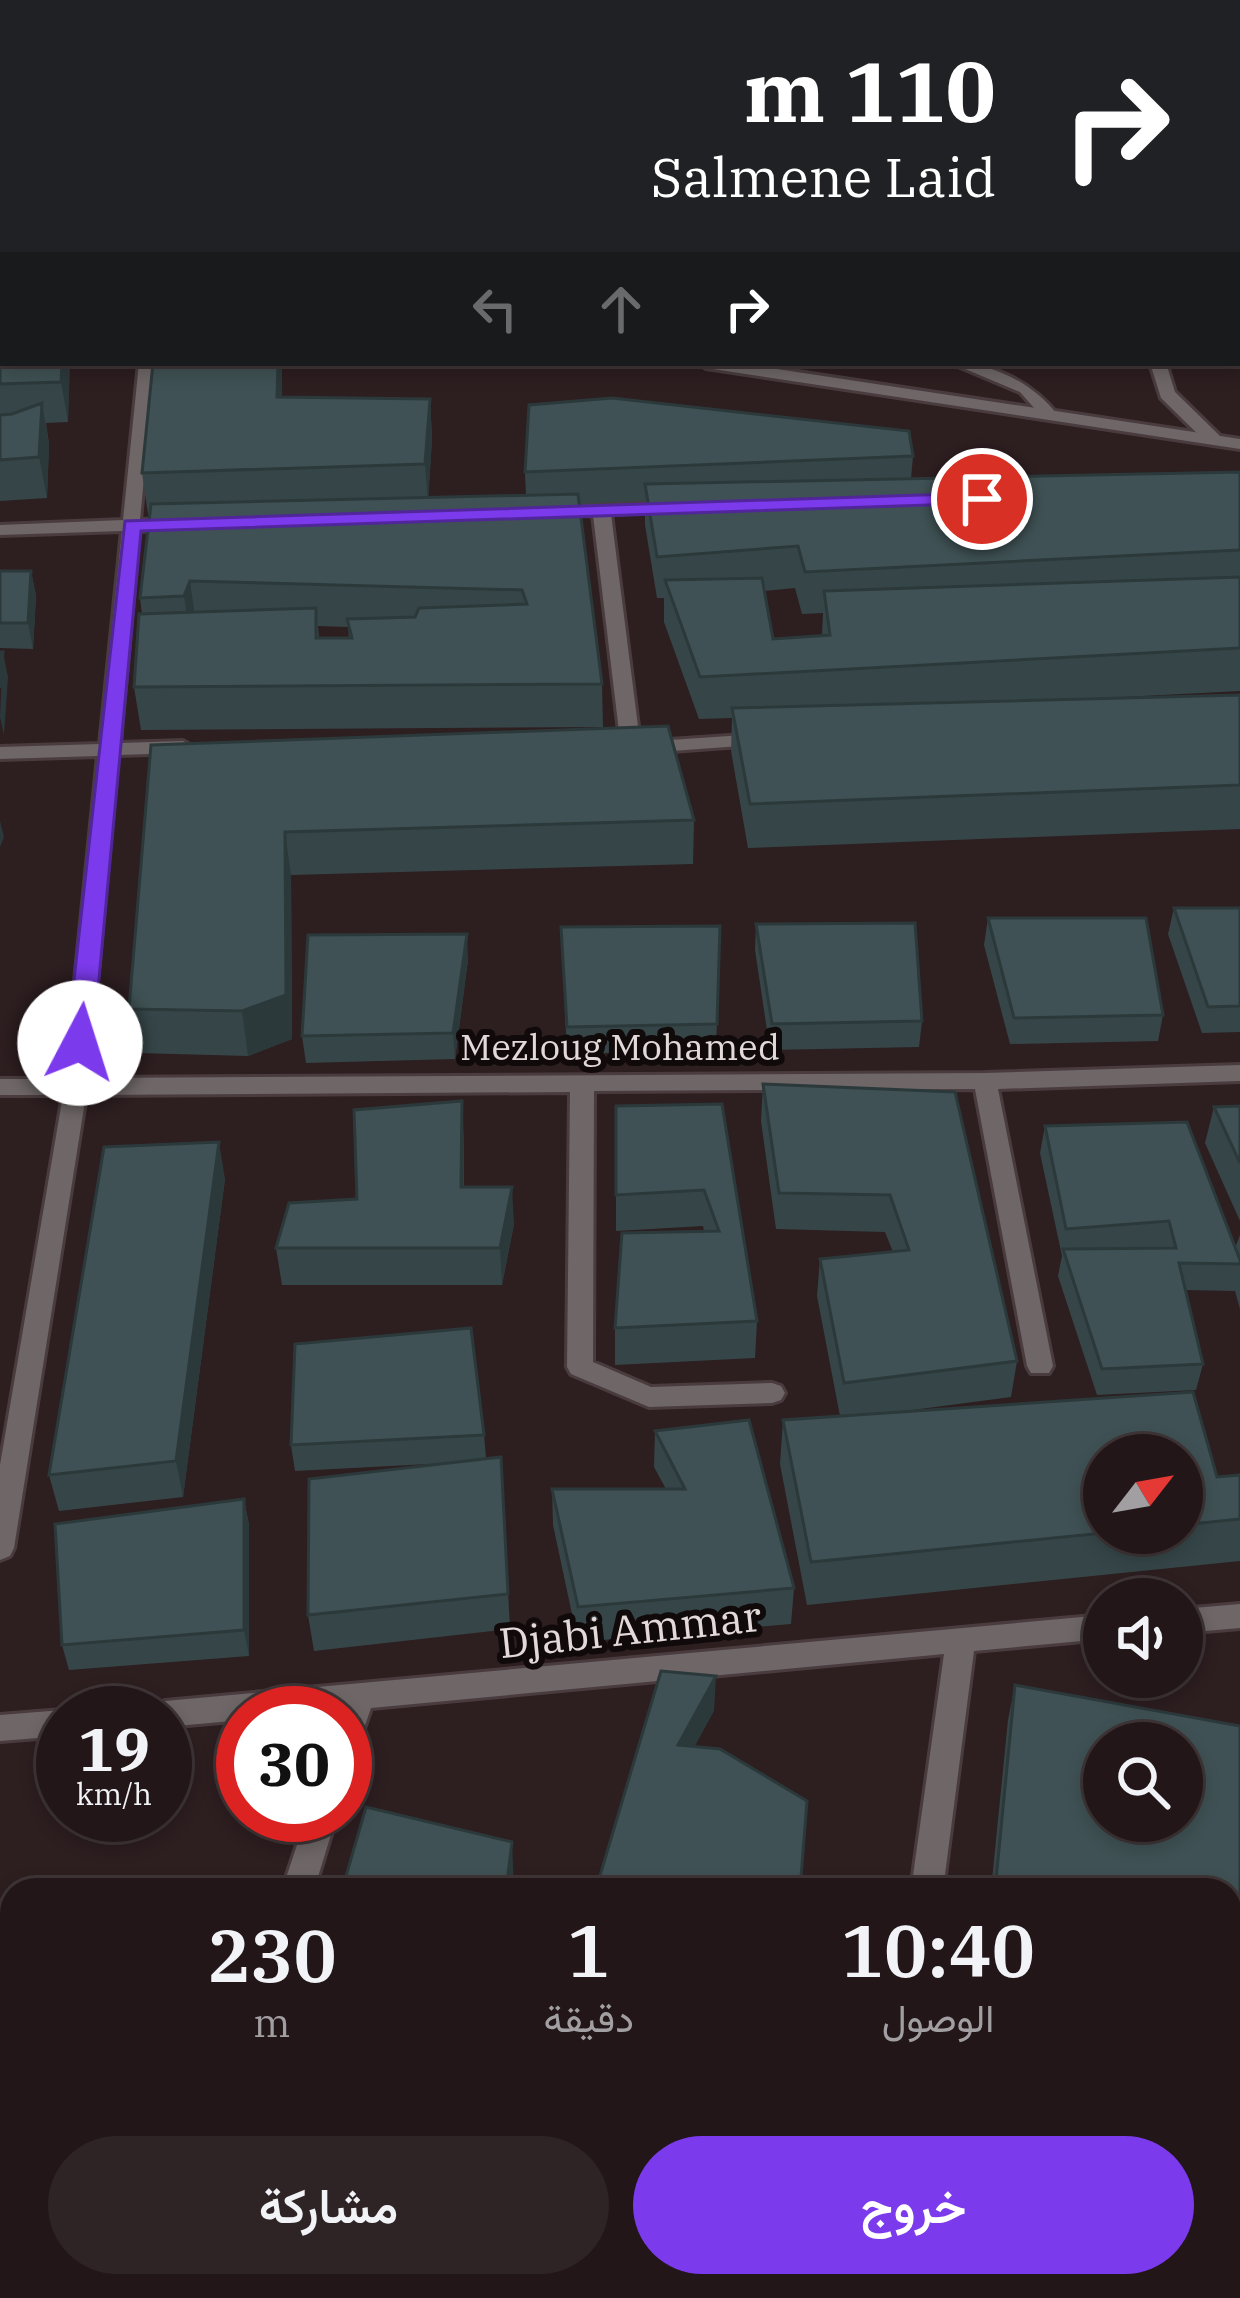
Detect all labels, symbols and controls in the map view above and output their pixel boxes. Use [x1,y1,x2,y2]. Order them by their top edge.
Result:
text: 110 m [744,36,996,145]
icon: right [1038,48,1194,204]
text: Salmene Laid [651,142,996,212]
icon: left [462,276,528,342]
icon: ahead [588,276,654,342]
icon: right [714,276,780,342]
pin [931,448,1033,550]
icon: arrive [949,466,1015,532]
position arrow [17,980,143,1106]
street label: Mezloug Mohamed [460,1023,780,1070]
north arrow [1083,1434,1203,1554]
map controls [1083,1434,1203,1842]
button: sound [1083,1578,1203,1698]
street label: Djabi Ammar [496,1588,764,1670]
speed limit sign: 30 [216,1686,372,1842]
text: 19 [78,1709,150,1788]
button: search [1083,1722,1203,1842]
text: km/h [76,1774,152,1813]
text: 1 [567,1903,610,1997]
text: 10:40 [841,1903,1035,1997]
text: 230 [207,1908,337,2002]
text: دقيقة [544,1992,634,2043]
text: الوصول [882,1992,994,2043]
text: m [253,1997,290,2048]
button: مشاركة [48,2136,609,2274]
button: خروج [633,2136,1194,2274]

